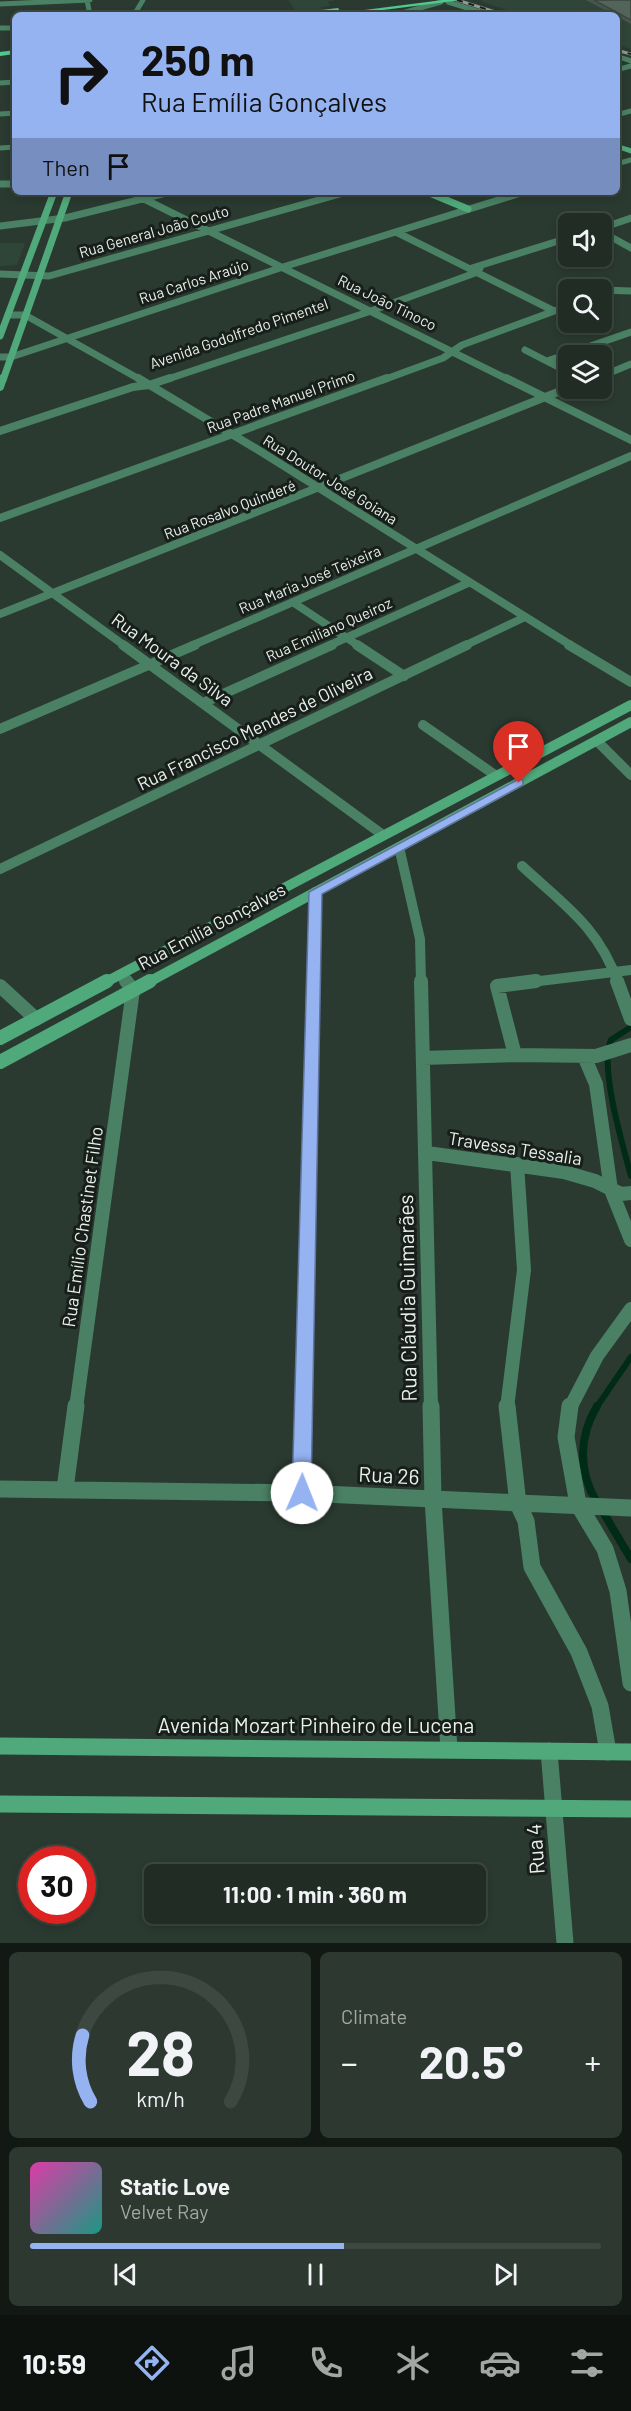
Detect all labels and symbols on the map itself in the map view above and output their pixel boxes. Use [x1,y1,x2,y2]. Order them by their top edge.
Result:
street label: Rua General João Couto [77,201,231,261]
street label: Rua Carlos Araújo [137,255,251,307]
street label: Rua João Tinoco [335,270,440,334]
street label: Avenida Godolfredo Pimentel [147,294,330,372]
street label: Rua Padre Manuel Primo [204,366,357,436]
street label: Rua Doutor José Goiana [260,430,401,528]
street label: Rua Rosalvo Quinderé [161,476,298,542]
street label: Rua Maria José Teixeira [236,541,383,617]
street label: Rua Emiliano Queiroz [263,593,395,665]
street label: Rua Moura da Silva [108,608,238,711]
street label: Rua Francisco Mendes de Oliveira [133,662,376,795]
pin [493,721,544,783]
street label: Rua Emília Gonçalves [134,878,289,974]
street label: Rua Emílio Chastinet Filho [57,1125,107,1329]
street label: Travessa Tessalia [447,1127,584,1169]
street label: Rua Cláudia Guimarães [392,1194,421,1402]
street label: Rua 26 [358,1460,420,1489]
position arrow [270,1461,334,1525]
street label: Avenida Mozart Pinheiro de Lucena [158,1712,474,1737]
street label: Rua 4 [520,1823,549,1875]
speed limit sign: 30 [18,1846,96,1924]

